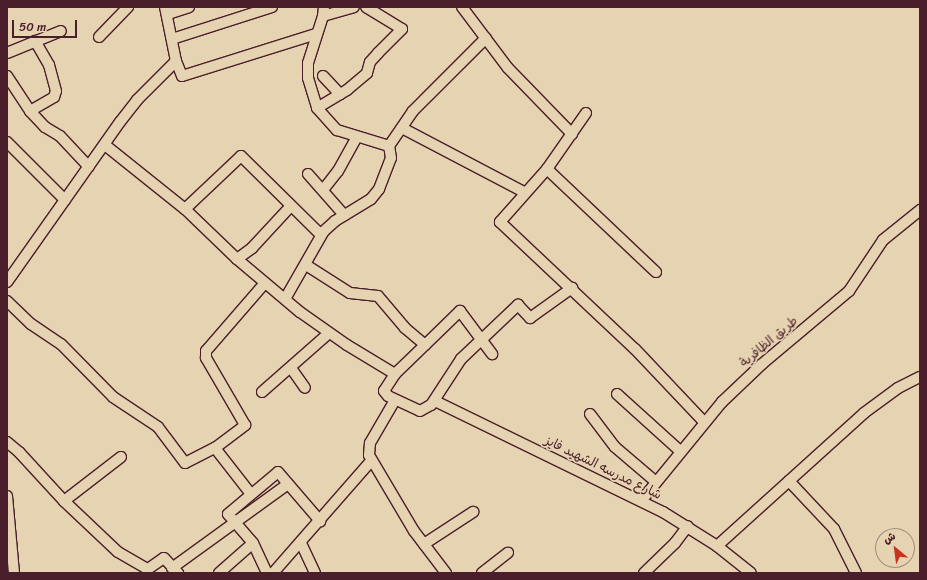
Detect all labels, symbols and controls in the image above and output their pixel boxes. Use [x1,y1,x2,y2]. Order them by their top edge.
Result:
scale bar [14,12,79,38]
text: 50 m [19,16,46,38]
street label: طريق الظافرية [737,313,801,371]
street label: شارع مدرسه الشهيد فايز [542,433,664,503]
text: ش [880,527,899,549]
north arrow [875,528,915,568]

